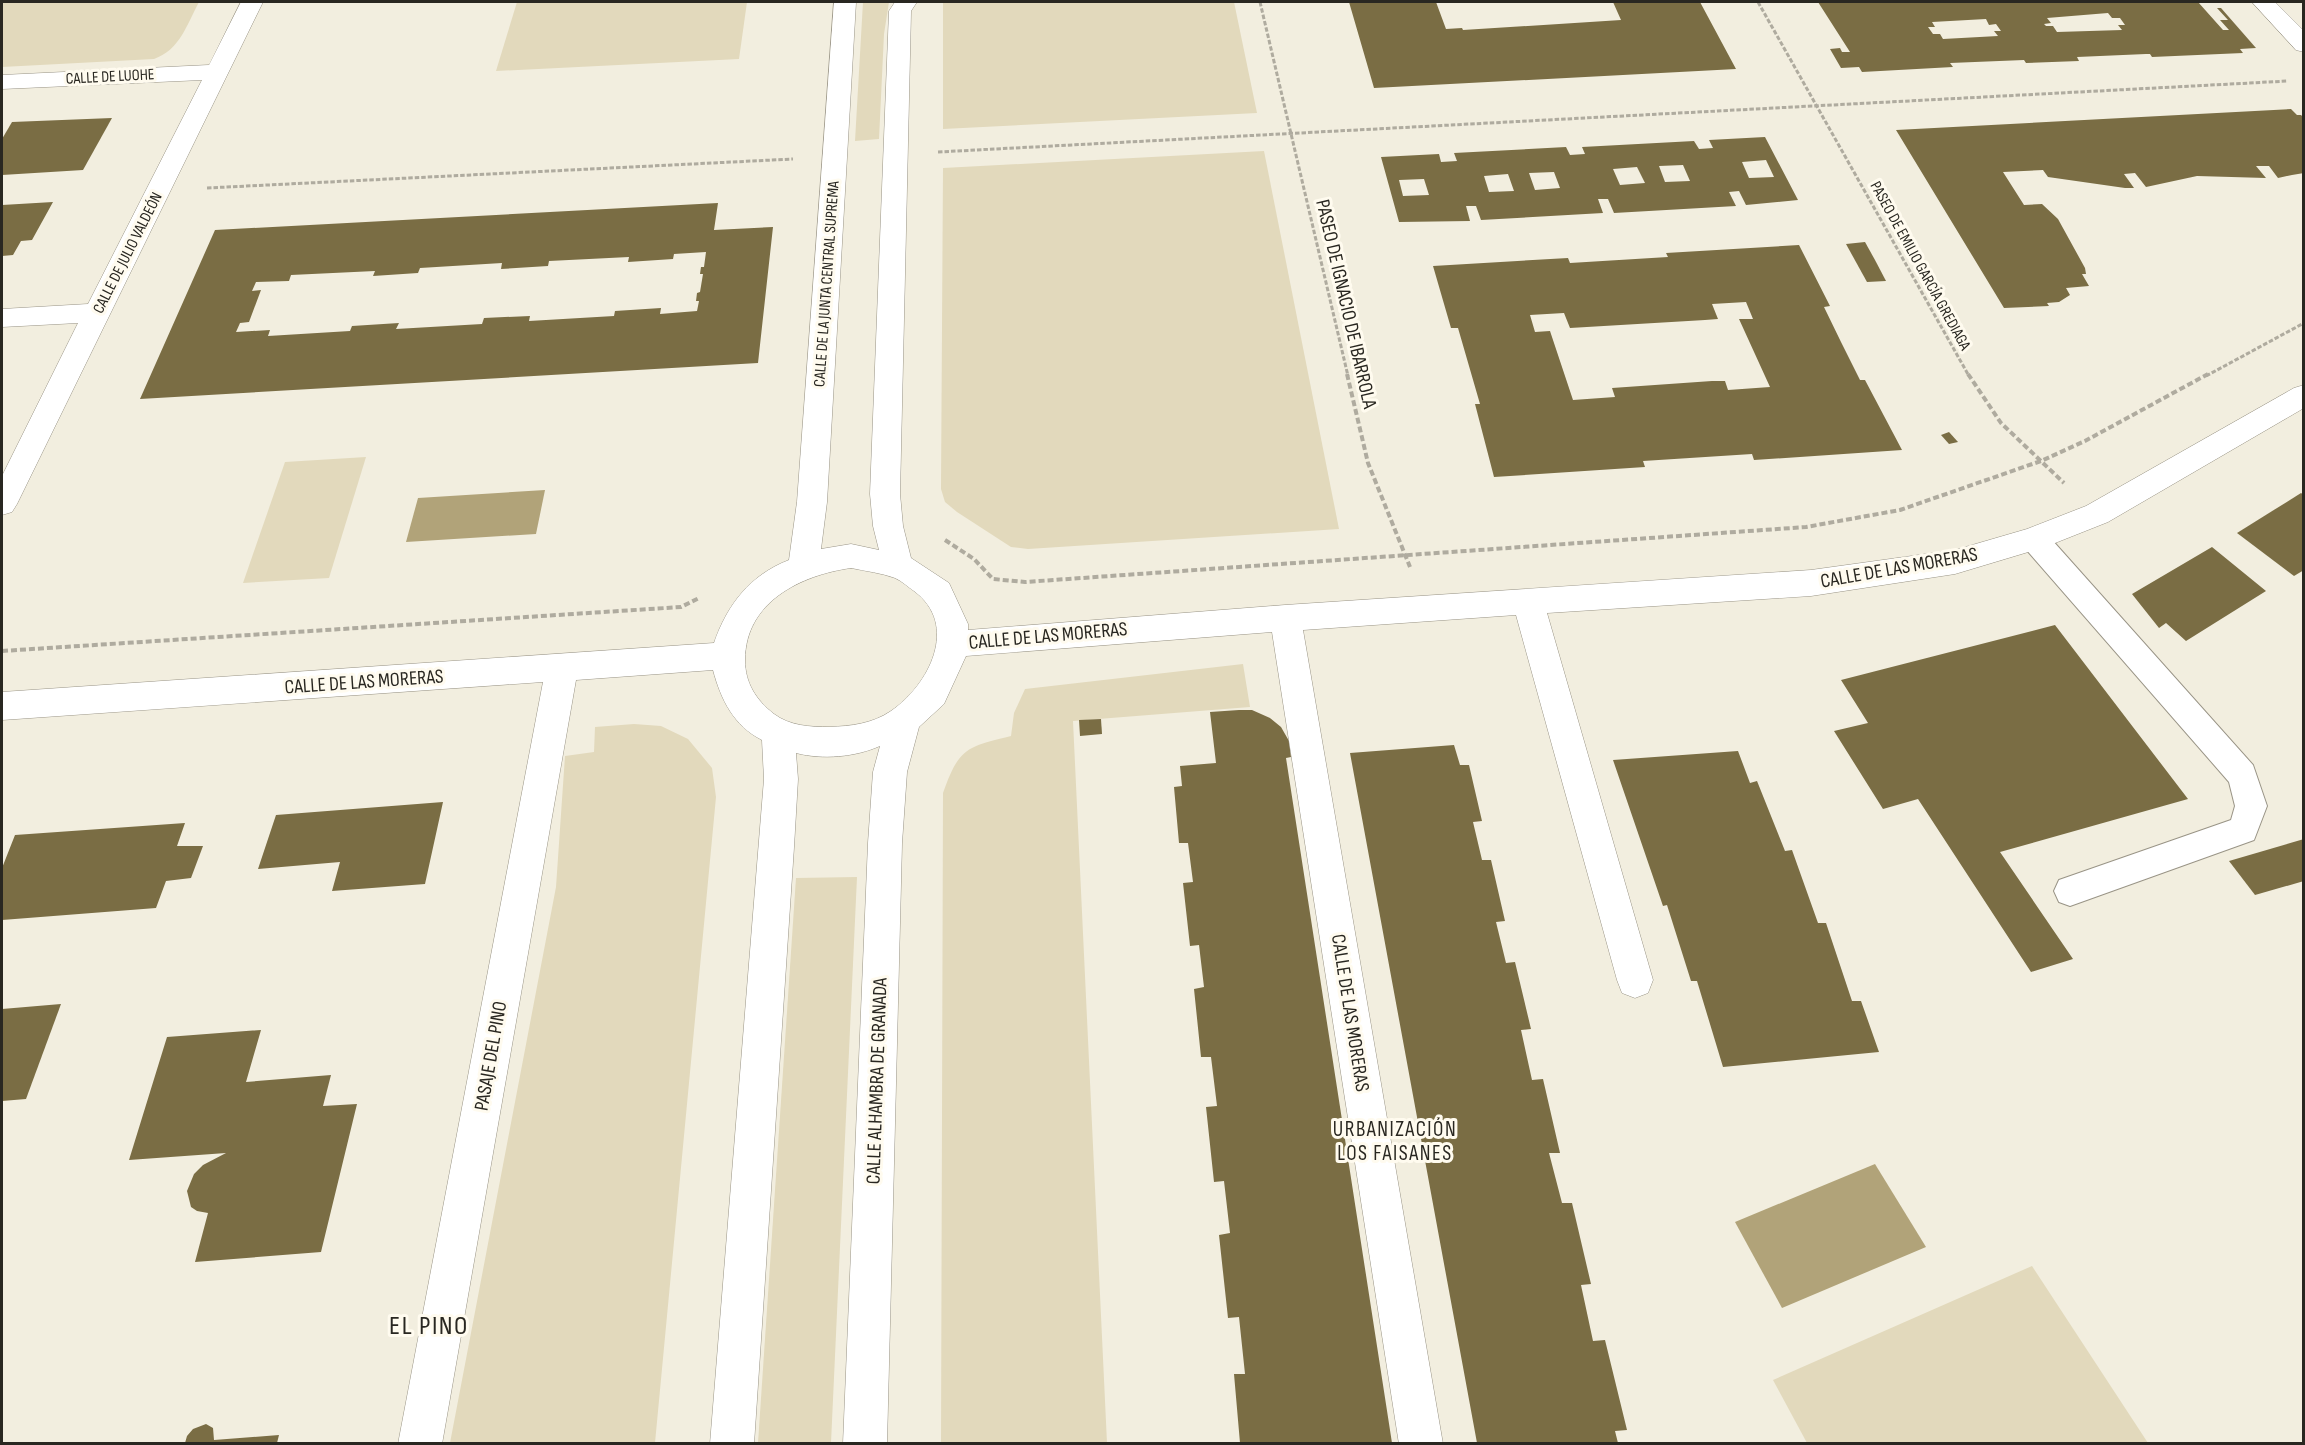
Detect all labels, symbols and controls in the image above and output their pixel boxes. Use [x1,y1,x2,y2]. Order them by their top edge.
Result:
street label: CALLE DE LUOHE [65,65,155,89]
street label: PASEO DE EMILIO GARCÍA GREDIAGA [1866,178,1974,354]
street label: CALLE DE LA JUNTA CENTRAL SUPREMA [810,180,844,387]
street label: CALLE DE JULIO VALDEÓN [89,189,167,317]
street label: PASEO DE IGNACIO DE IBARROLA [1310,197,1382,411]
street label: CALLE DE LAS MORERAS [1819,542,1979,594]
street label: CALLE DE LAS MORERAS [968,617,1128,655]
street label: CALLE DE LAS MORERAS [284,664,444,700]
street label: CALLE DE LAS MORERAS [1326,933,1374,1093]
street label: CALLE ALHAMBRA DE GRANADA [861,977,893,1185]
street label: PASAJE DEL PINO [470,999,512,1113]
district label: URBANIZACIÓN LOS FAISANES [1333,1117,1457,1166]
district label: EL PINO [389,1310,469,1342]

